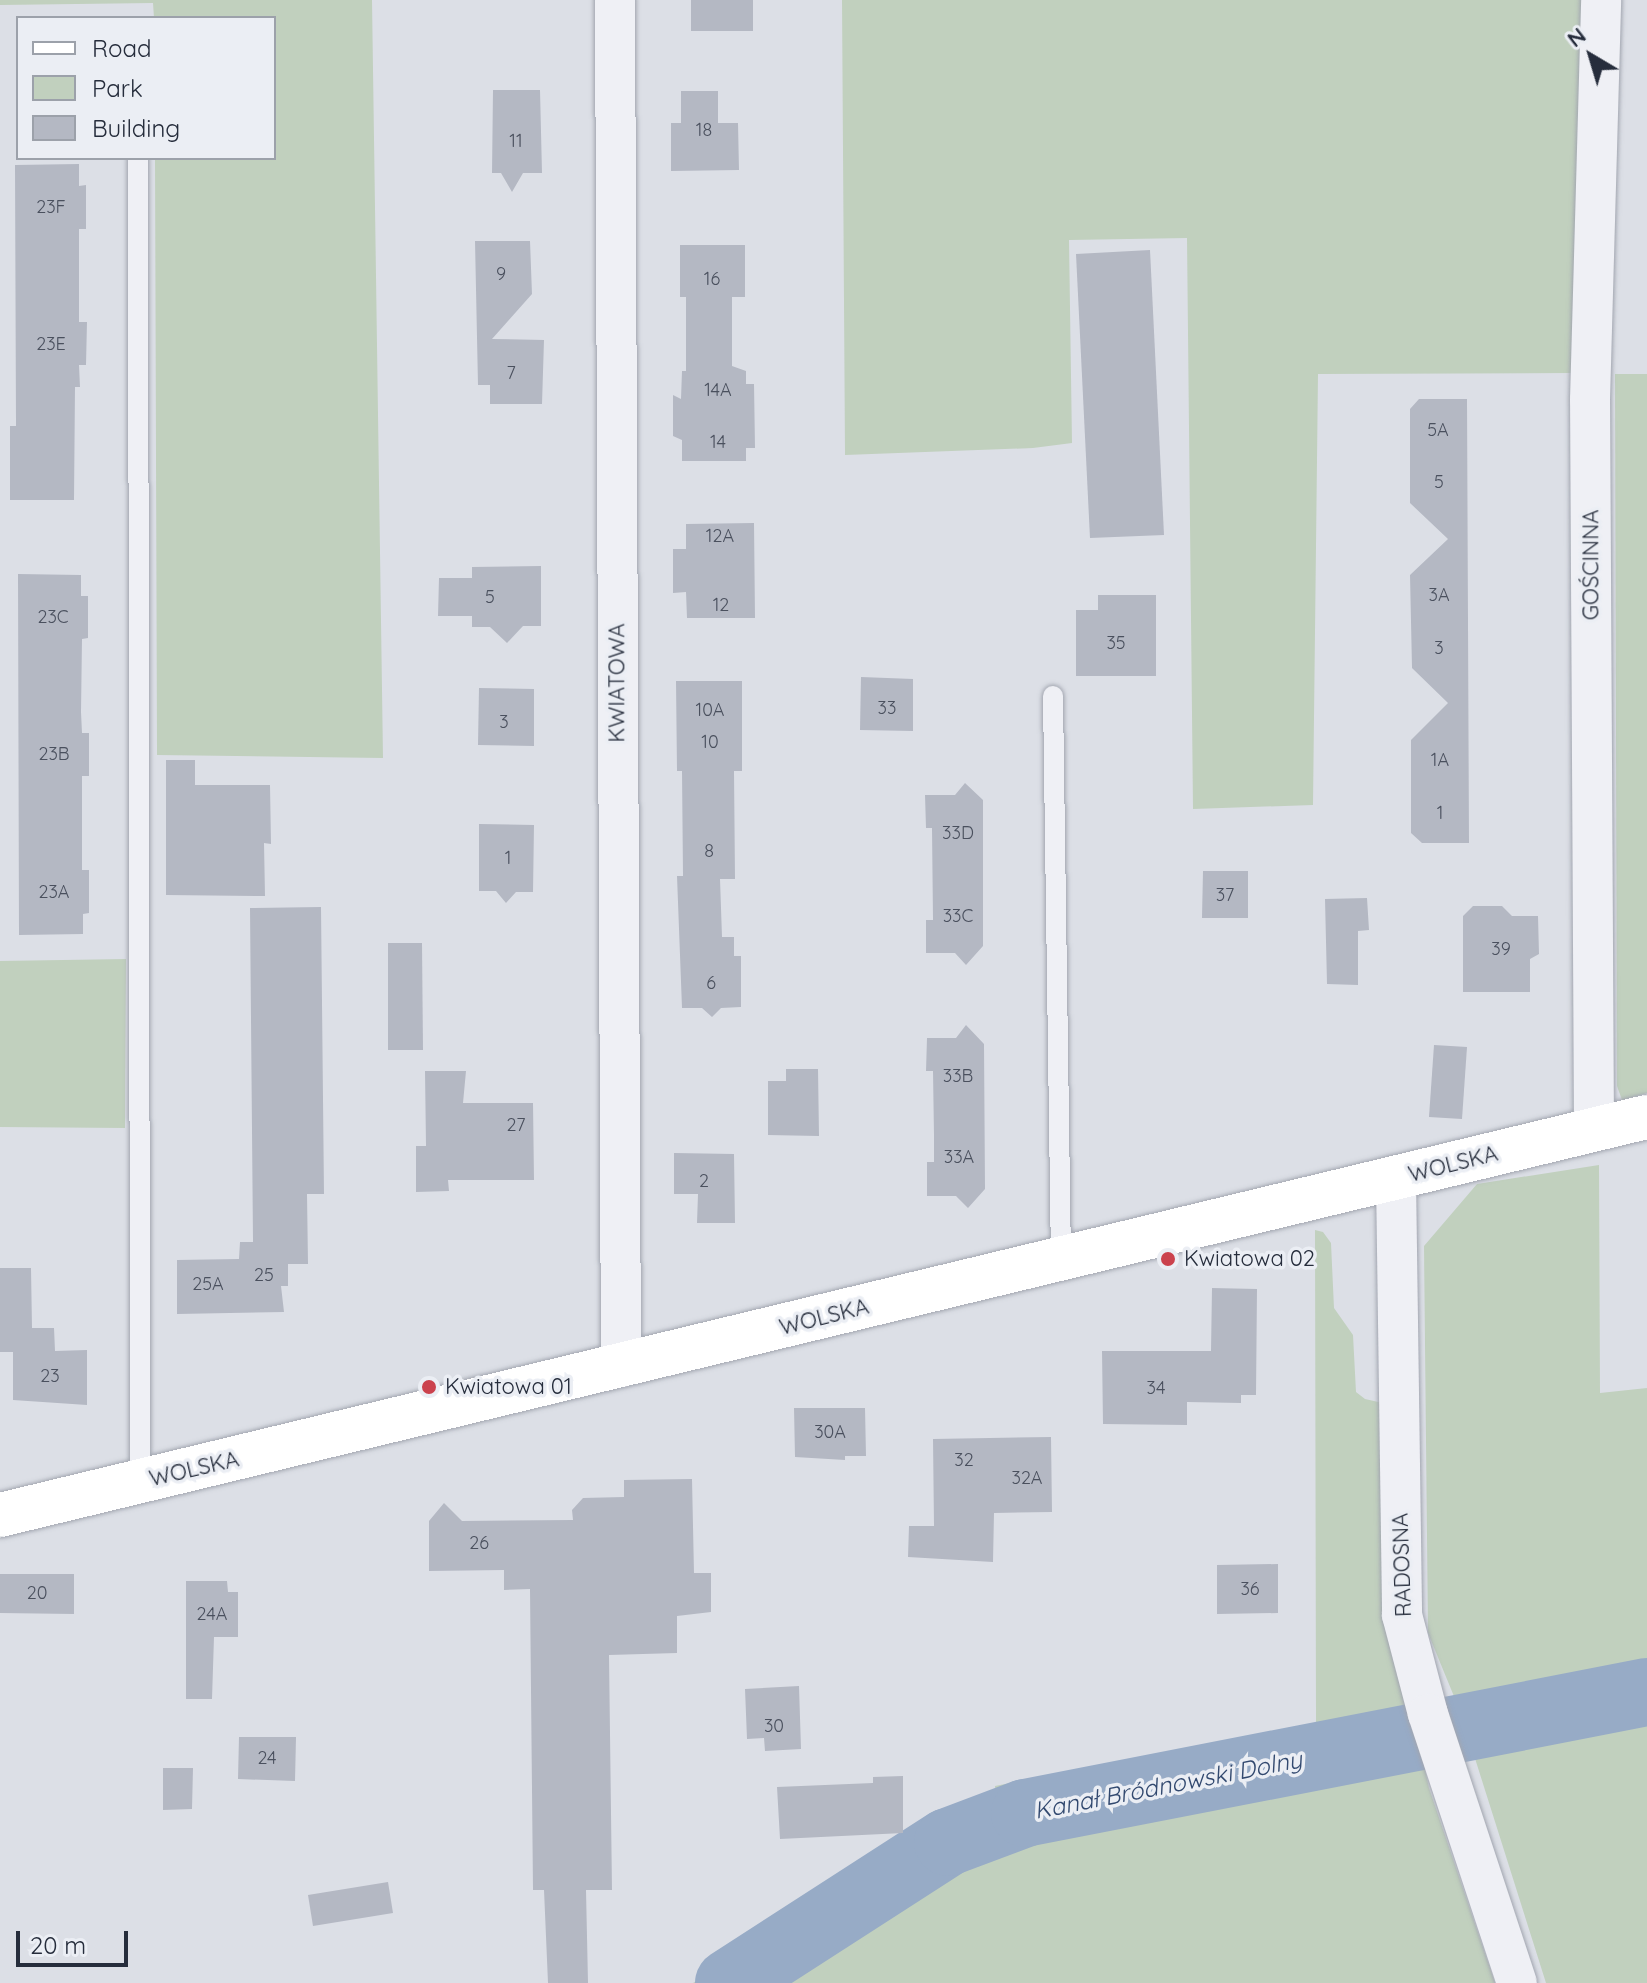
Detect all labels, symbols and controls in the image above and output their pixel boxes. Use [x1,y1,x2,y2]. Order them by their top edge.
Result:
legend [16,16,276,160]
north arrow [1551,16,1631,96]
text: N [1561,21,1591,53]
text: Road [92,33,152,63]
text: Park [92,73,143,103]
text: Building [92,113,180,143]
house number: 18 [696,119,712,141]
house number: 11 [509,130,523,152]
house number: 23F [36,196,66,218]
house number: 9 [496,263,506,285]
house number: 16 [704,268,720,290]
house number: 23E [36,333,66,355]
house number: 7 [506,362,516,384]
house number: 14A [704,379,732,401]
house number: 5A [1427,419,1449,441]
house number: 14 [710,431,726,453]
house number: 5 [1434,471,1444,493]
street label: GOŚCINNA [1578,510,1604,620]
house number: 12A [706,525,734,547]
house number: 3A [1428,584,1450,606]
house number: 5 [485,586,495,608]
house number: 12 [713,594,729,616]
house number: 23C [37,606,69,628]
street label: KWIATOWA [604,623,630,743]
house number: 35 [1106,632,1126,654]
house number: 3 [1434,637,1444,659]
house number: 33 [878,697,896,719]
house number: 10A [696,699,724,721]
house number: 3 [499,711,509,733]
house number: 10 [701,731,719,753]
house number: 23B [38,743,70,765]
house number: 1A [1431,749,1449,771]
house number: 1 [1437,802,1443,824]
house number: 33D [942,822,974,844]
house number: 8 [704,840,714,862]
house number: 1 [505,847,511,869]
house number: 23A [38,881,70,903]
house number: 37 [1216,884,1234,906]
house number: 33C [943,905,973,927]
house number: 39 [1491,938,1511,960]
house number: 6 [706,972,716,994]
house number: 33B [943,1065,973,1087]
house number: 27 [507,1114,525,1136]
street label: WOLSKA [1406,1140,1500,1188]
house number: 33A [944,1146,974,1168]
house number: 2 [699,1170,709,1192]
place label: Kwiatowa 02 [1184,1246,1315,1272]
marker: Kwiatowa 02 [1159,1250,1177,1268]
house number: 25 [254,1264,274,1286]
house number: 25A [192,1273,224,1295]
street label: WOLSKA [777,1293,871,1341]
house number: 23 [40,1365,60,1387]
place label: Kwiatowa 01 [445,1374,572,1400]
house number: 34 [1147,1377,1165,1399]
marker: Kwiatowa 01 [420,1378,438,1396]
house number: 30A [814,1421,846,1443]
street label: WOLSKA [147,1446,241,1492]
house number: 32 [954,1449,974,1471]
house number: 32A [1011,1467,1043,1489]
street label: RADOSNA [1387,1512,1417,1618]
house number: 26 [469,1532,489,1554]
house number: 36 [1240,1578,1260,1600]
house number: 20 [27,1582,47,1604]
house number: 24A [197,1603,227,1625]
house number: 30 [764,1715,784,1737]
water label: Kanał Bródnowski Dolny [1032,1745,1304,1825]
house number: 24 [257,1747,277,1769]
scale bar [20,1915,132,1965]
text: 20 m [30,1930,86,1960]

